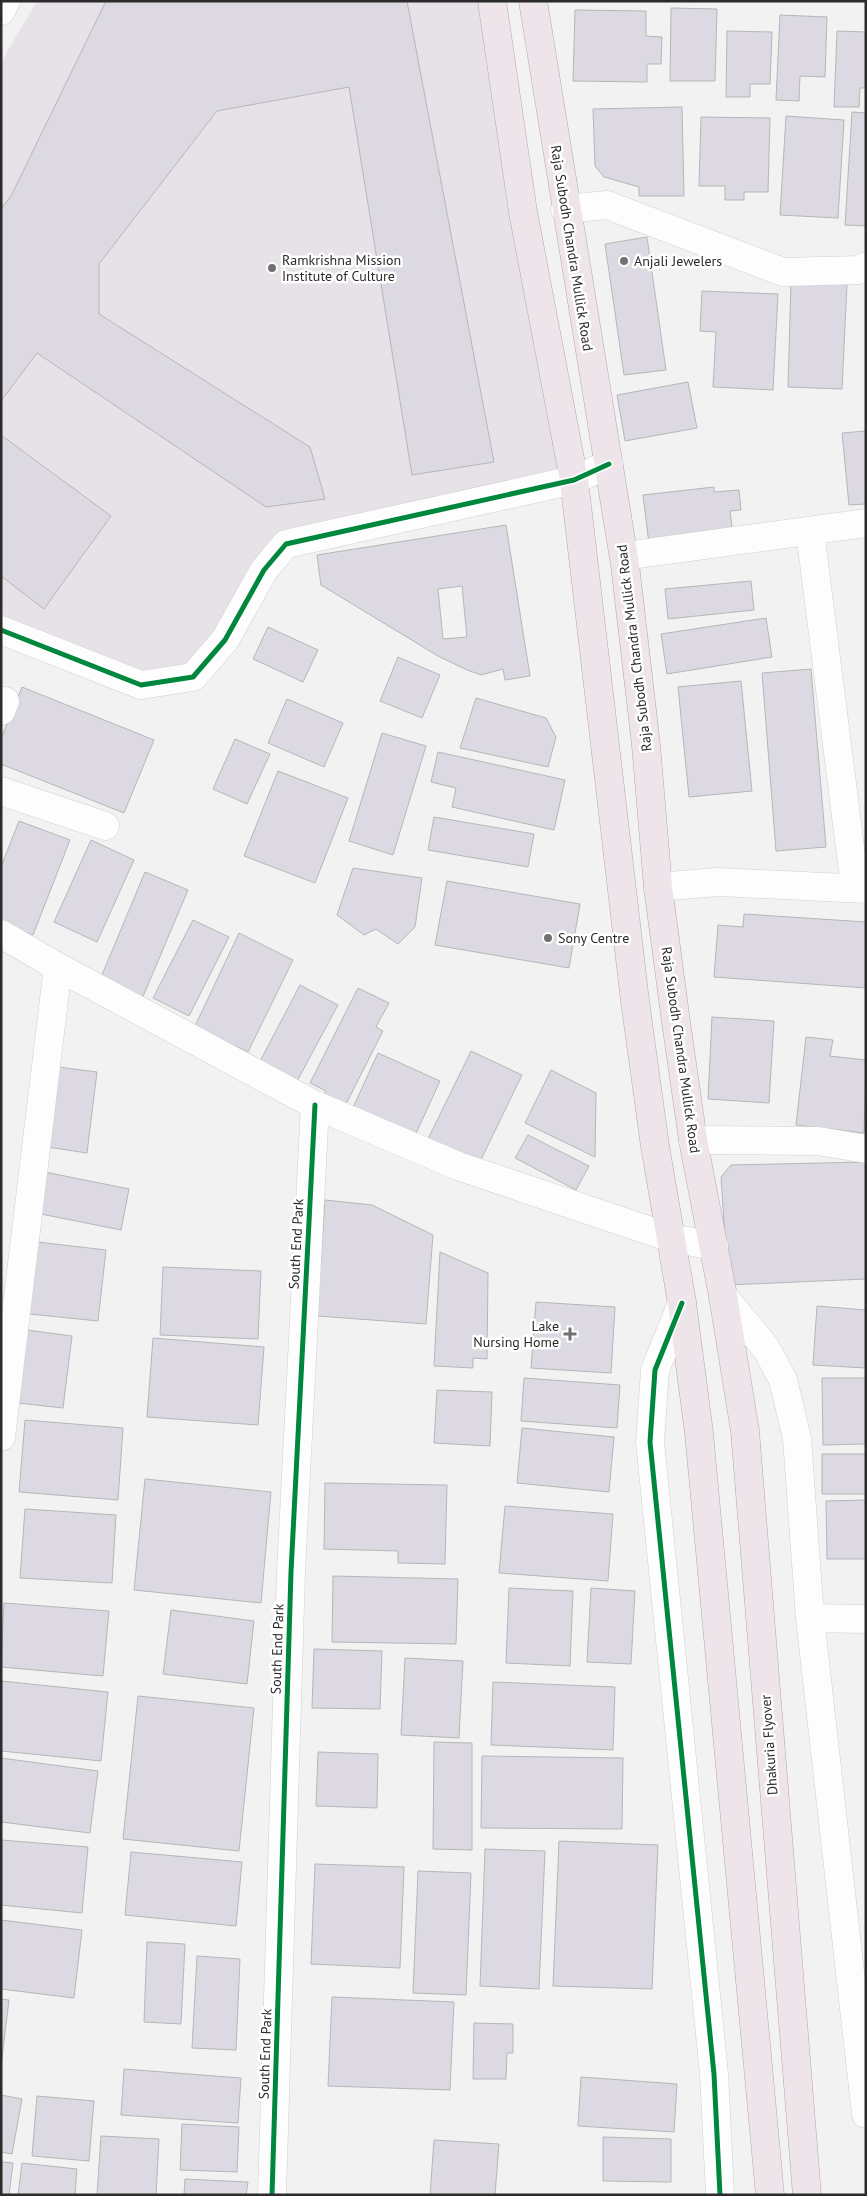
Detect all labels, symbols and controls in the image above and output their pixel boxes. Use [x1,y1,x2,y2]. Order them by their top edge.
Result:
street label: Raja Subodh Chandra Mullick Road [547,144,597,352]
place label: Ramkrishna Mission Institute of Culture [282,251,401,285]
place label: Anjali Jewelers [634,252,722,270]
marker: Anjali Jewelers [618,255,630,267]
marker: Ramkrishna Mission Institute of Culture [266,262,278,274]
street label: Raja Subodh Chandra Mullick Road [612,544,656,752]
place label: Sony Centre [558,929,629,947]
marker: Sony Centre [542,932,554,944]
street label: Raja Subodh Chandra Mullick Road [658,946,704,1154]
street label: South End Park [285,1198,307,1290]
place label: Lake Nursing Home [473,1317,559,1351]
marker: Lake Nursing Home [563,1327,577,1341]
street label: South End Park [266,1603,288,1695]
street label: Dhakuria Flyover [756,1694,781,1796]
street label: South End Park [254,2008,276,2100]

